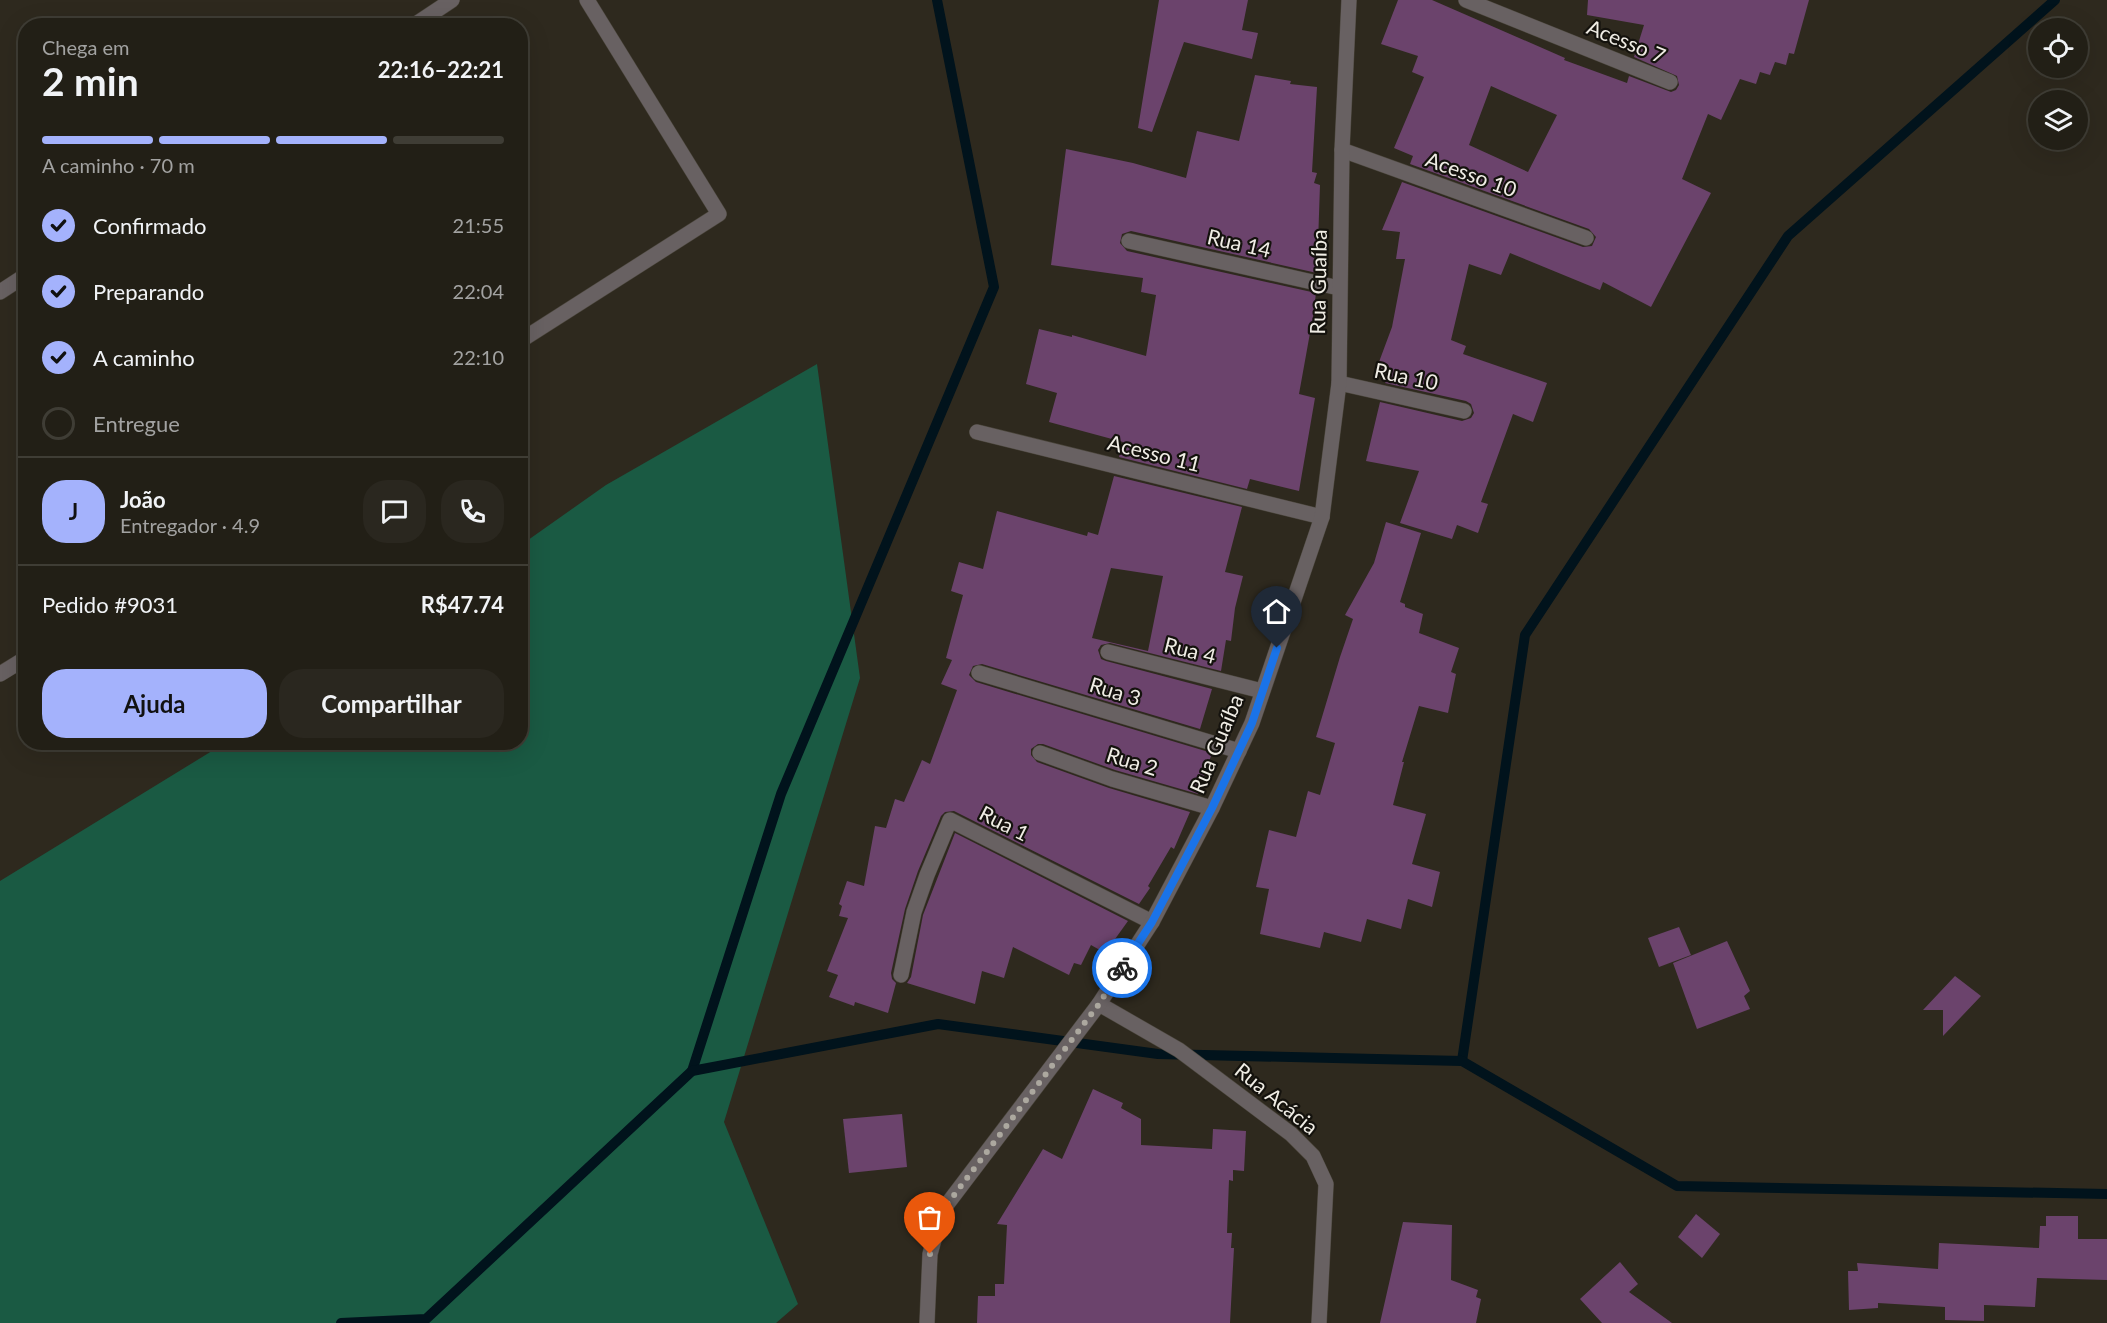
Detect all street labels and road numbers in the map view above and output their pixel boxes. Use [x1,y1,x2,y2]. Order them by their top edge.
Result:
street label: Acesso 7 [1584,14,1669,68]
street label: Acesso 10 [1423,146,1520,202]
street label: Rua 14 [1205,223,1274,262]
street label: Rua Guaíba [1304,229,1331,335]
street label: Rua 10 [1372,357,1441,394]
street label: Acesso 11 [1105,429,1203,476]
street label: Rua 4 [1162,631,1219,668]
street label: Rua 3 [1087,671,1144,710]
street label: Rua Guaíba [1184,690,1248,797]
street label: Rua 2 [1104,741,1161,780]
street label: Rua 1 [976,800,1034,846]
street label: Rua Acácia [1230,1057,1323,1139]

